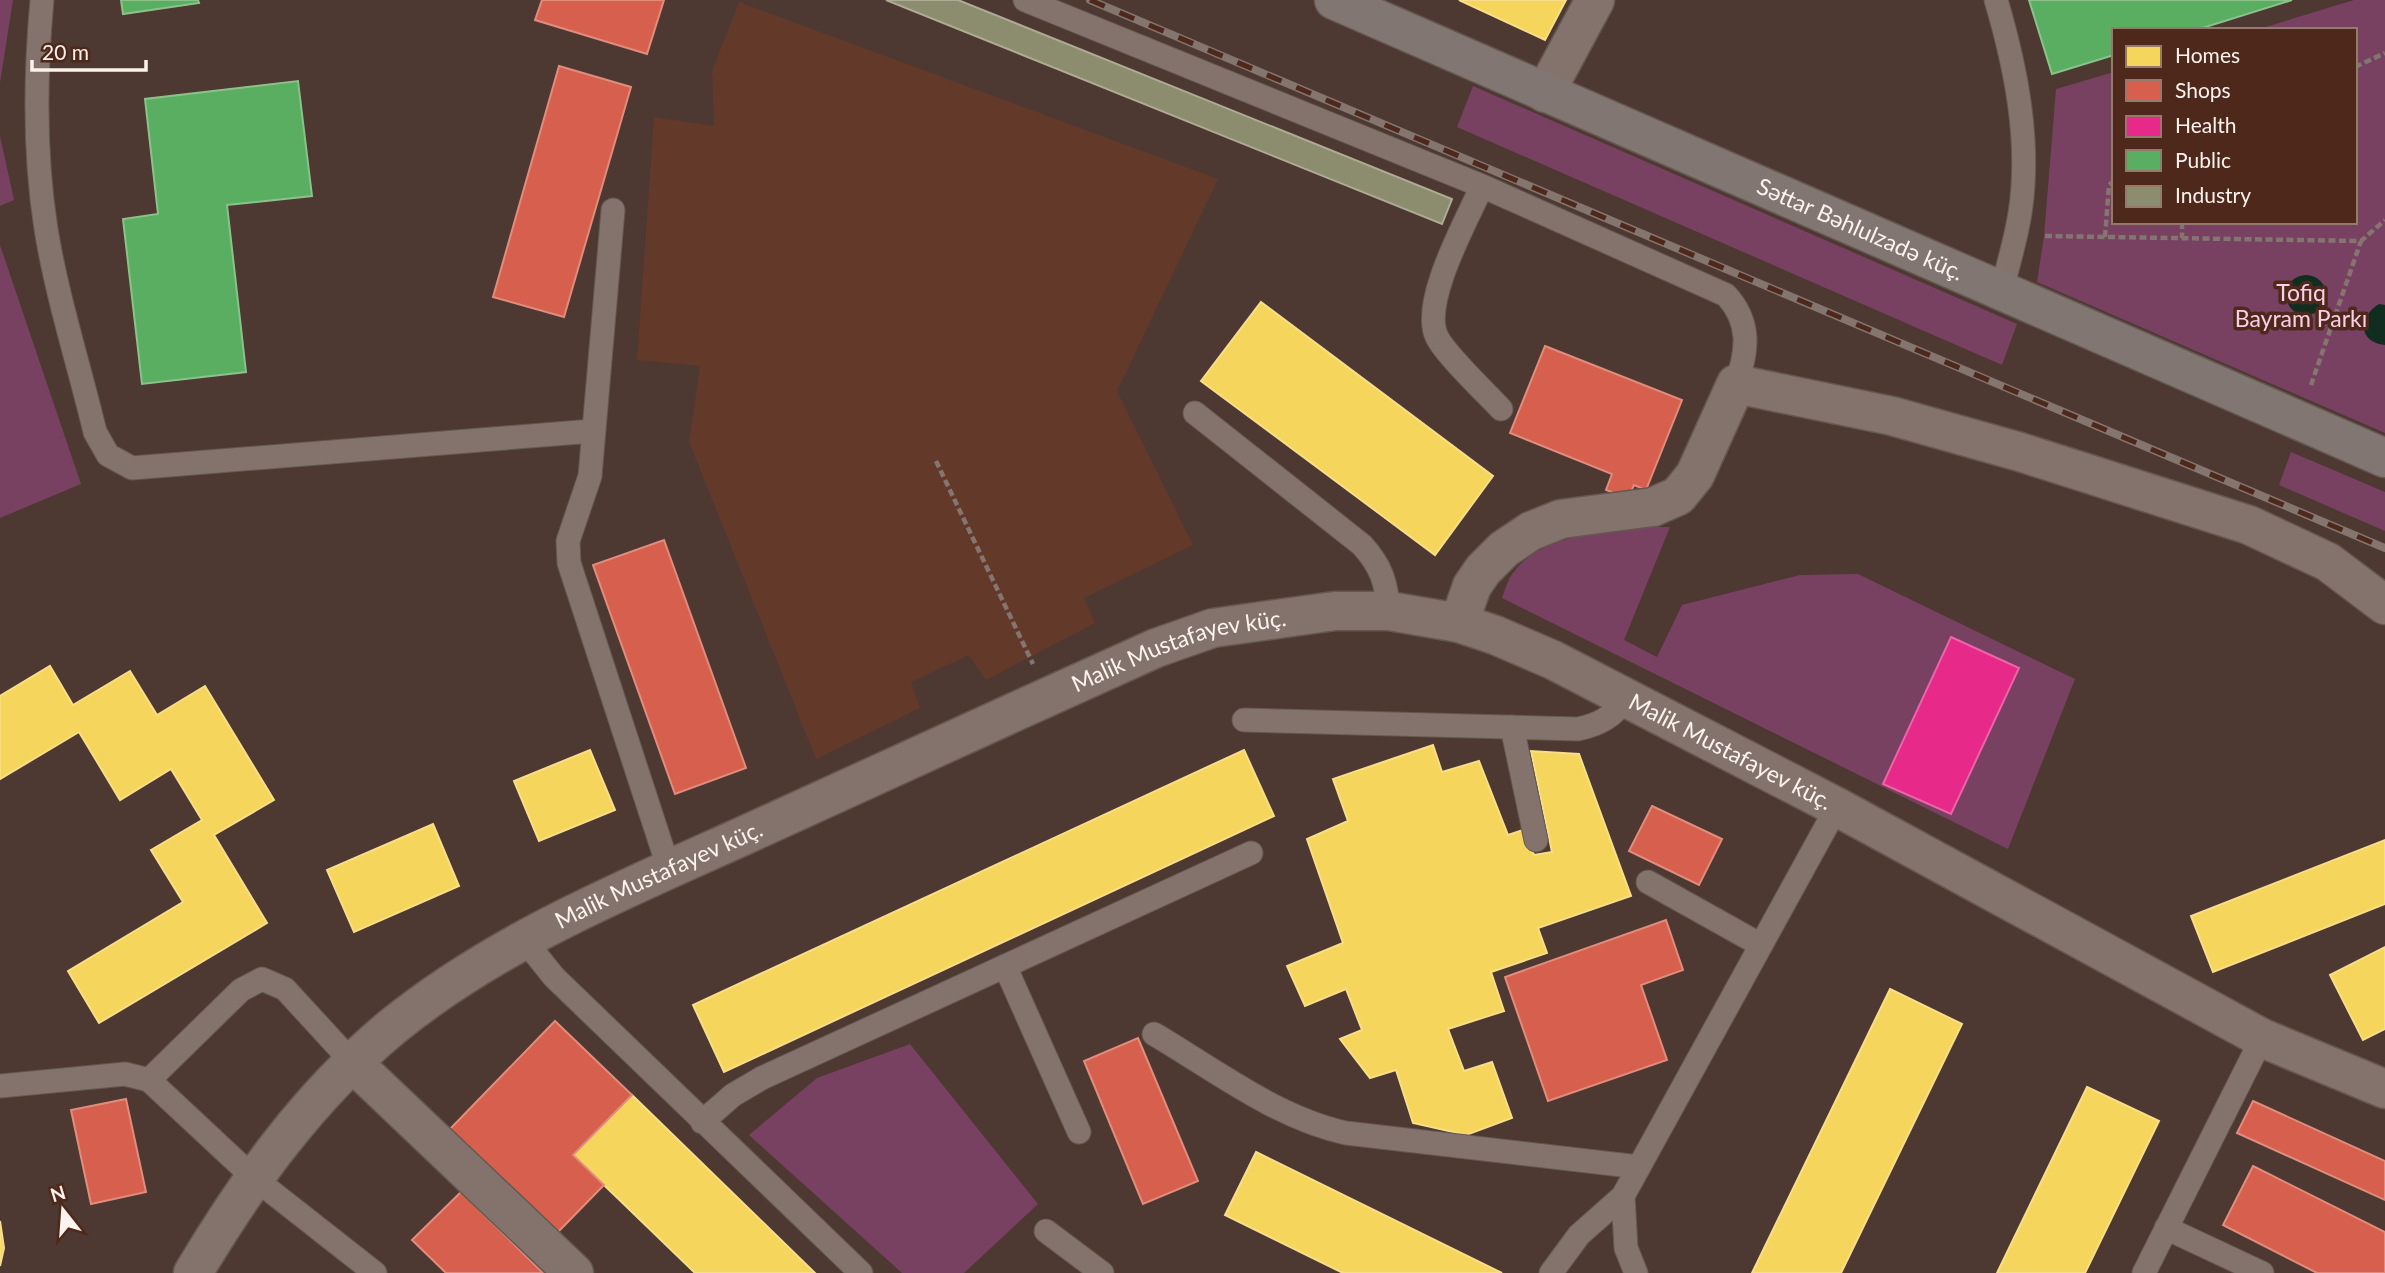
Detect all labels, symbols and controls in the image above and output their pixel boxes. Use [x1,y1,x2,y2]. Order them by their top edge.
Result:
scale bar [32,28,145,72]
legend [2112,28,2357,224]
text: 20 m [42,39,89,64]
text: Homes [2175,42,2240,67]
text: Shops [2175,77,2231,102]
text: Health [2175,112,2236,137]
text: Public [2175,147,2231,172]
street label: Səttar Bəhlulzadə küç. [1753,171,1968,286]
text: Industry [2175,182,2251,207]
park label: Tofiq Bayram Parkı [2235,278,2367,332]
street label: Malik Mustafayev küç. [1067,603,1288,697]
street label: Malik Mustafayev küç. [1624,687,1837,815]
street label: Malik Mustafayev küç. [550,814,766,934]
north arrow [28,1175,98,1245]
text: N [48,1180,68,1206]

